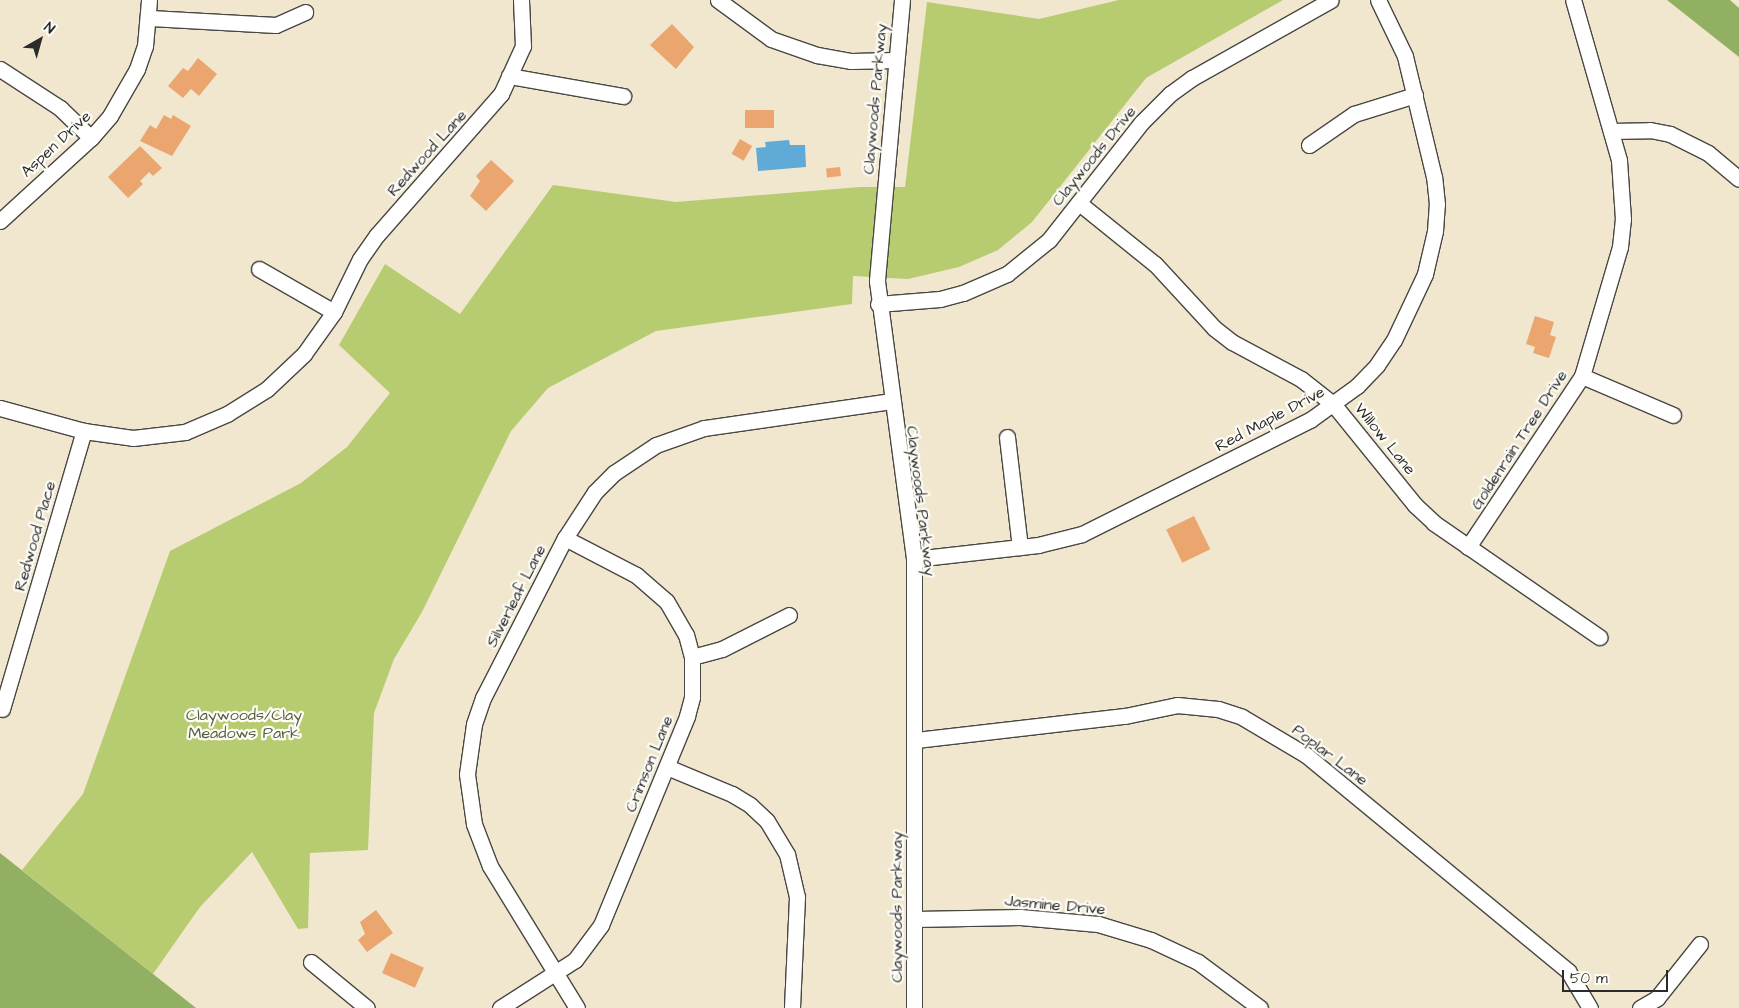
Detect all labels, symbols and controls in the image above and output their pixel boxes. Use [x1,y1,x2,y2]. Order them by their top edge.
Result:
north arrow [15,15,65,65]
text: N [40,18,59,39]
street label: Claywoods Parkway [859,23,891,175]
street label: Claywoods Drive [1048,102,1140,210]
street label: Redwood Lane [383,106,471,200]
street label: Aspen Drive [17,107,95,181]
street label: Goldenrain Tree Drive [1467,367,1571,513]
street label: Red Maple Drive [1212,382,1328,456]
street label: Willow Lane [1350,399,1420,479]
street label: Claywoods Parkway [902,425,940,577]
street label: Redwood Place [10,479,60,593]
street label: Silverleaf Lane [482,542,550,650]
park label: Claywoods/Clay Meadows Park [186,705,302,743]
street label: Crimson Lane [621,713,677,815]
street label: Poplar Lane [1288,720,1372,790]
street label: Claywoods Parkway [887,831,907,983]
street label: Jasmine Drive [1004,891,1106,919]
scale bar [1564,960,1670,992]
text: 50 m [1570,968,1608,989]

